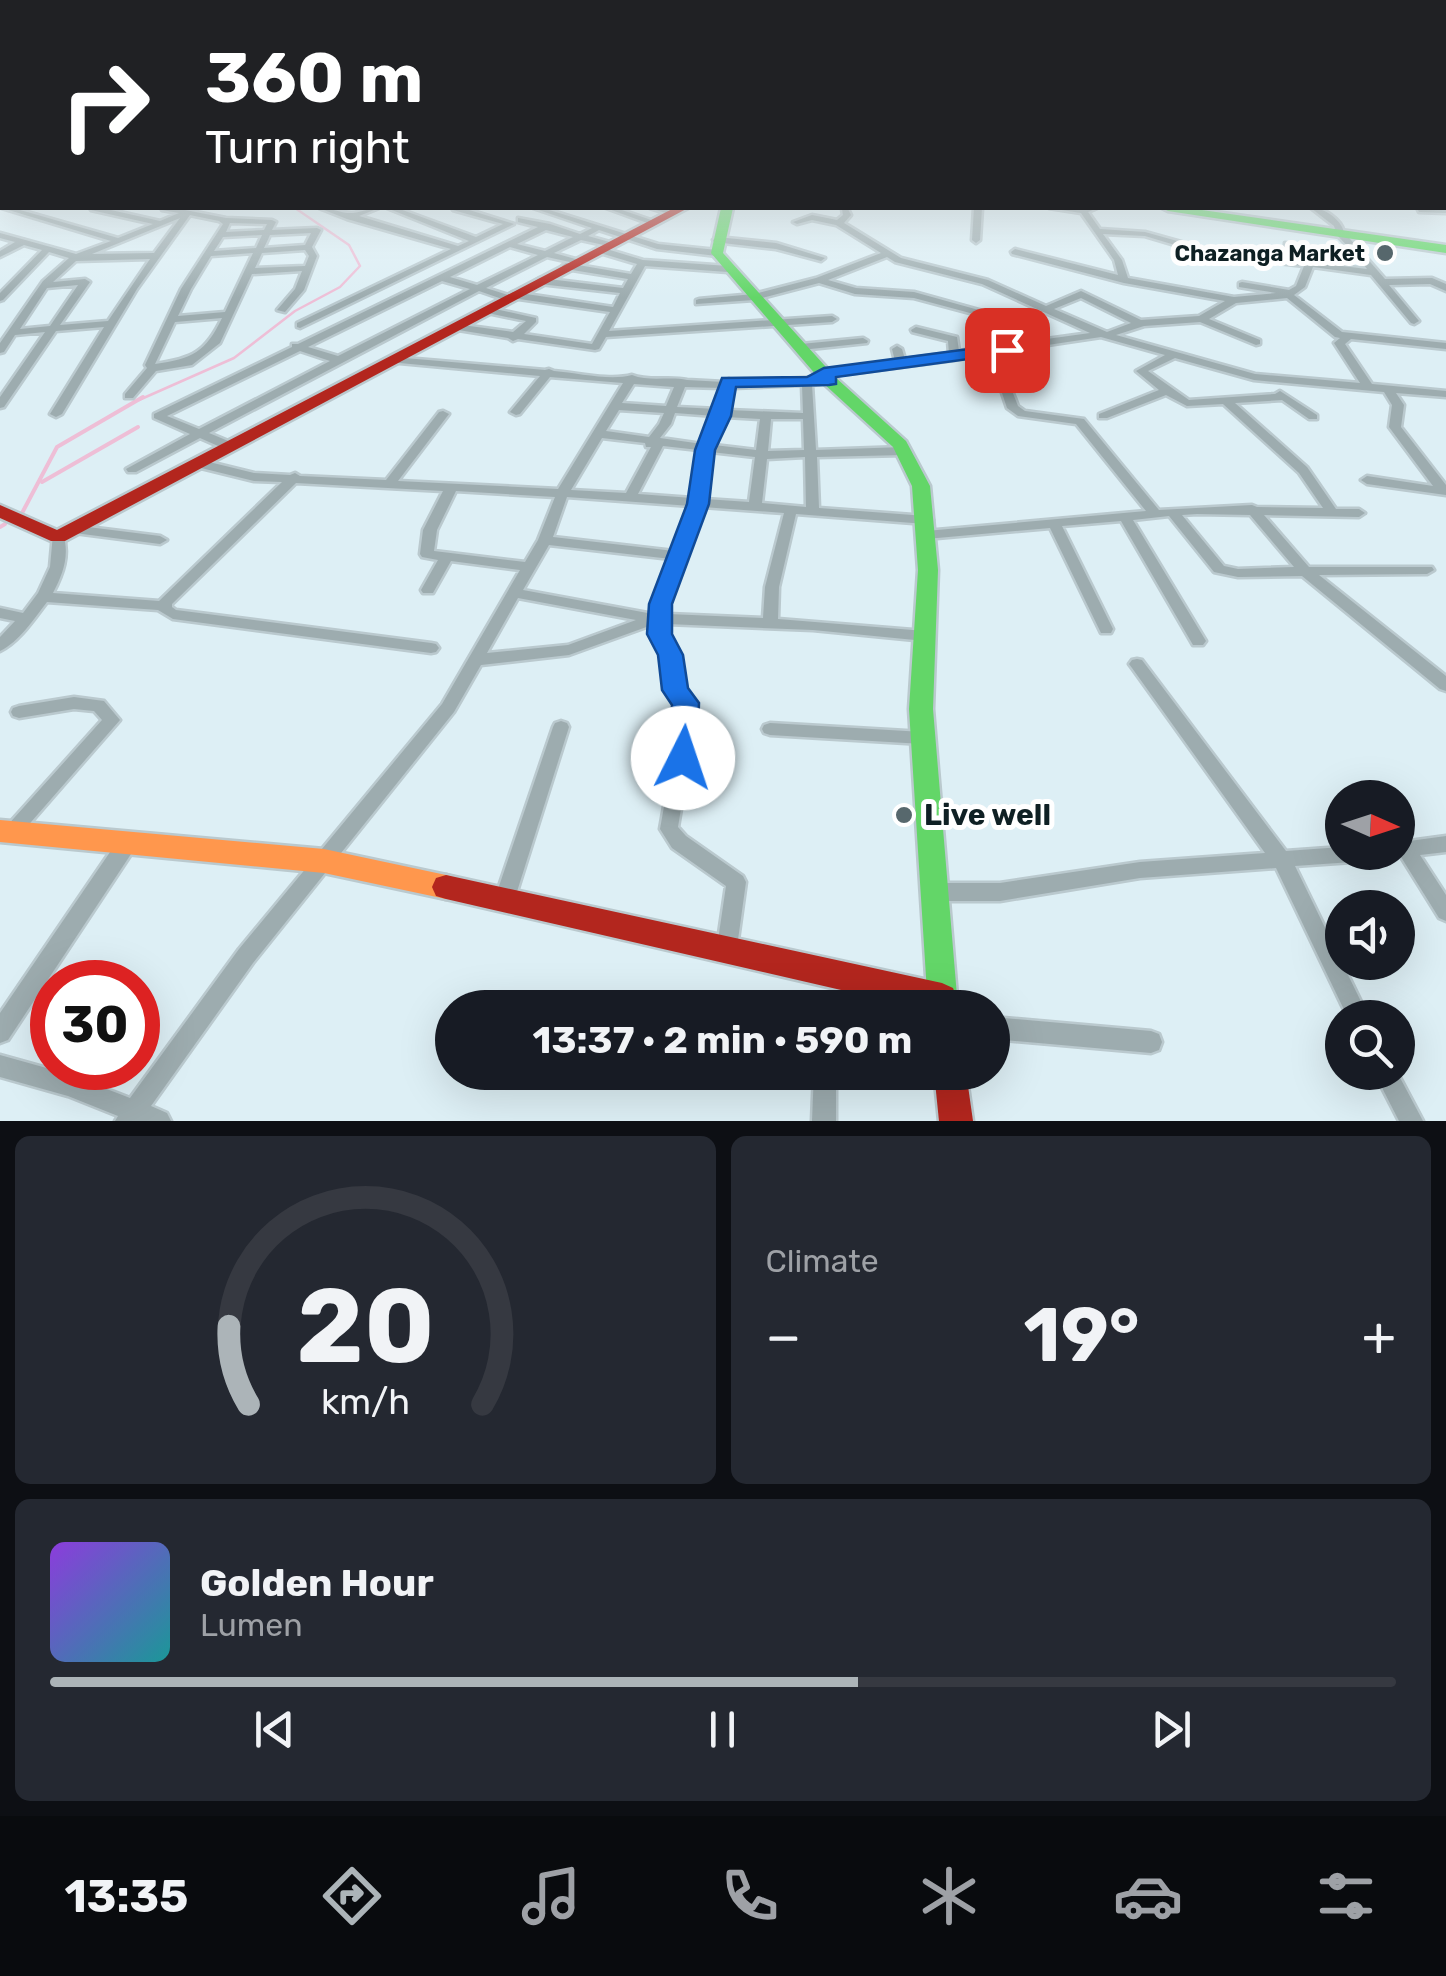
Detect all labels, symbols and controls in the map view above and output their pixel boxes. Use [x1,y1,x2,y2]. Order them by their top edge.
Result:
text: 360 m [205,37,423,120]
icon: right [40,40,170,170]
text: Turn right [205,121,409,174]
place label: Chazanga Market [1175,240,1365,267]
marker: Chazanga Market [1374,242,1396,264]
pin [965,308,1050,393]
icon: arrive [980,323,1035,378]
position arrow [631,706,735,810]
north arrow [1325,780,1415,870]
map controls [1325,780,1415,1090]
place label: Live well [924,797,1051,833]
marker: Live well [893,804,915,826]
button: sound [1325,890,1415,980]
speed limit sign: 30 [30,960,160,1090]
button: search [1325,1000,1415,1090]
text: 13:37 · 2 min · 590 m [533,1017,912,1063]
text: Climate [766,1242,879,1280]
text: 20 [296,1265,434,1388]
text: 19° [1023,1291,1140,1380]
text: − [766,1304,801,1369]
text: + [1362,1304,1396,1369]
text: km/h [321,1381,410,1423]
text: Golden Hour [200,1560,434,1606]
text: Lumen [200,1606,303,1644]
icon: previous [247,1702,302,1757]
icon: pause [695,1702,750,1757]
icon: next [1144,1702,1199,1757]
icon: directions [317,1861,387,1931]
icon: music [516,1861,586,1931]
icon: phone [715,1861,785,1931]
icon: climate [914,1861,984,1931]
icon: car [1113,1861,1183,1931]
icon: filters [1311,1861,1381,1931]
text: 13:35 [64,1870,188,1923]

